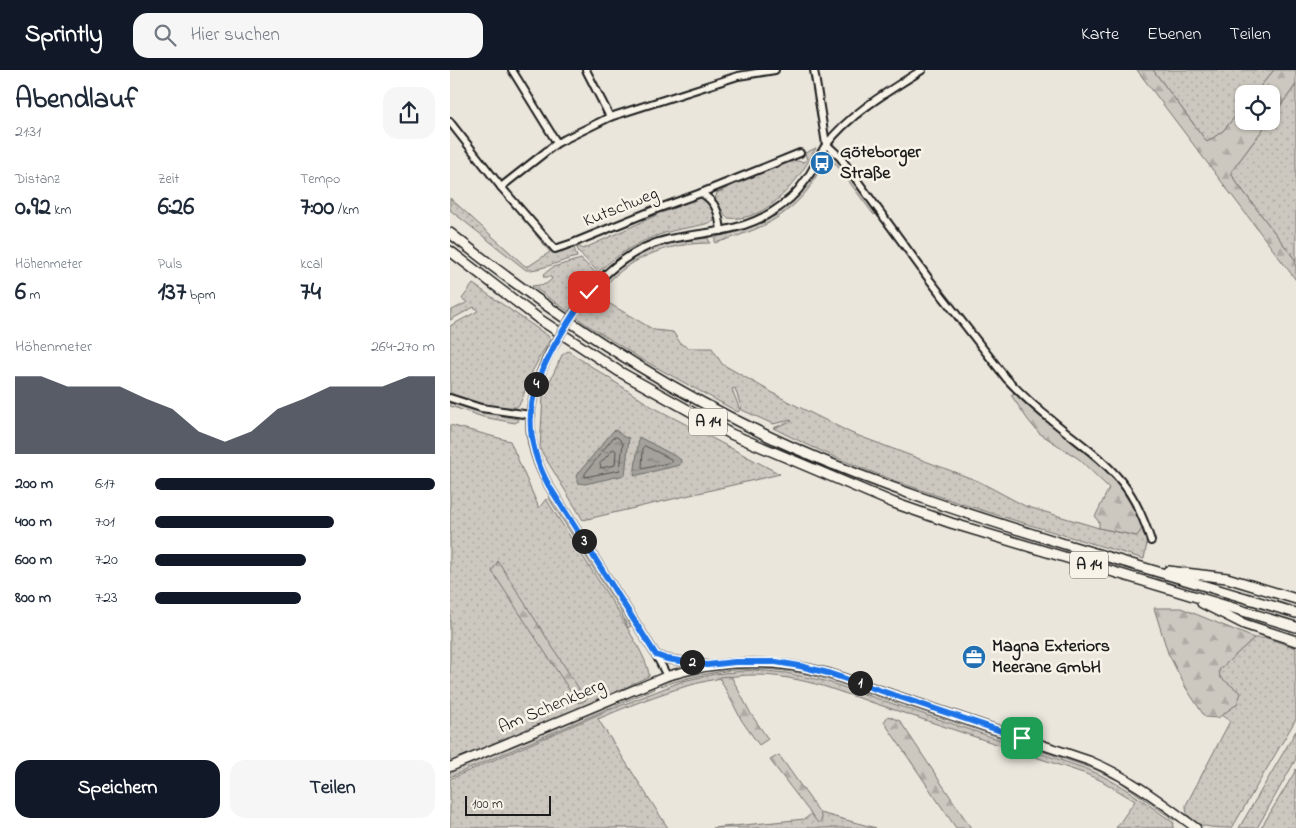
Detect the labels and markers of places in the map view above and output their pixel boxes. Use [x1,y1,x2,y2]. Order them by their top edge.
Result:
place label: Göteborger Straße [840,140,921,187]
bus stop icon: Göteborger Straße [809,150,835,176]
pin [568,271,610,313]
pin: 4 [524,372,548,396]
pin: 3 [572,528,596,554]
place label: Magna Exteriors Meerane GmbH [992,634,1110,681]
office icon: Magna Exteriors Meerane GmbH [961,644,987,670]
pin: 2 [680,650,704,674]
pin: 1 [848,670,872,696]
pin [1001,717,1043,759]

